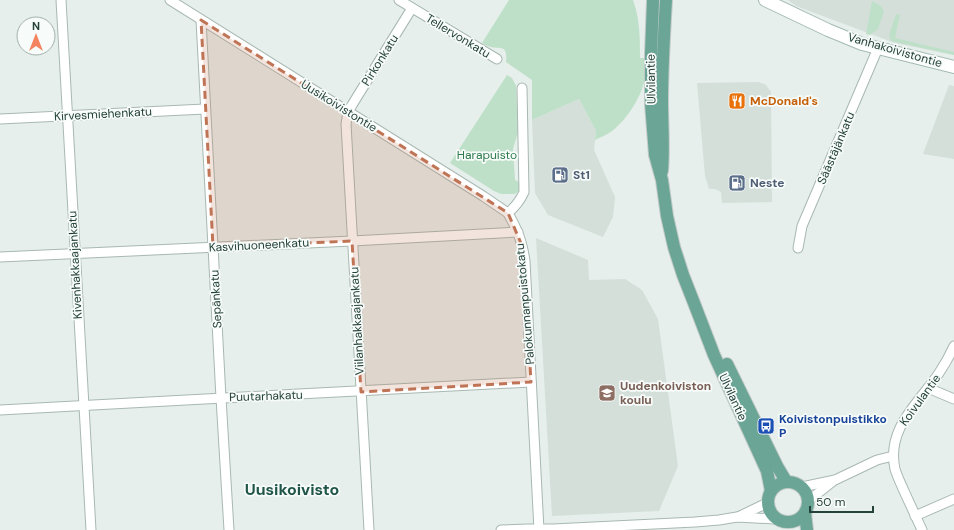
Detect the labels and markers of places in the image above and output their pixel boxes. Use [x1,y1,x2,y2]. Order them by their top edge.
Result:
restaurant icon: McDonald's [727,91,747,111]
place label: McDonald's [750,93,818,109]
fuel station icon: St1 [550,165,570,185]
place label: St1 [573,167,590,183]
fuel station icon: Neste [727,173,747,193]
place label: Neste [750,175,784,191]
place label: Uudenkoiviston koulu [620,378,711,408]
school or university icon: Uudenkoiviston koulu [597,383,617,403]
place label: Koivistonpuistikko P [779,411,887,441]
bus stop icon: Koivistonpuistikko P [756,416,776,436]

